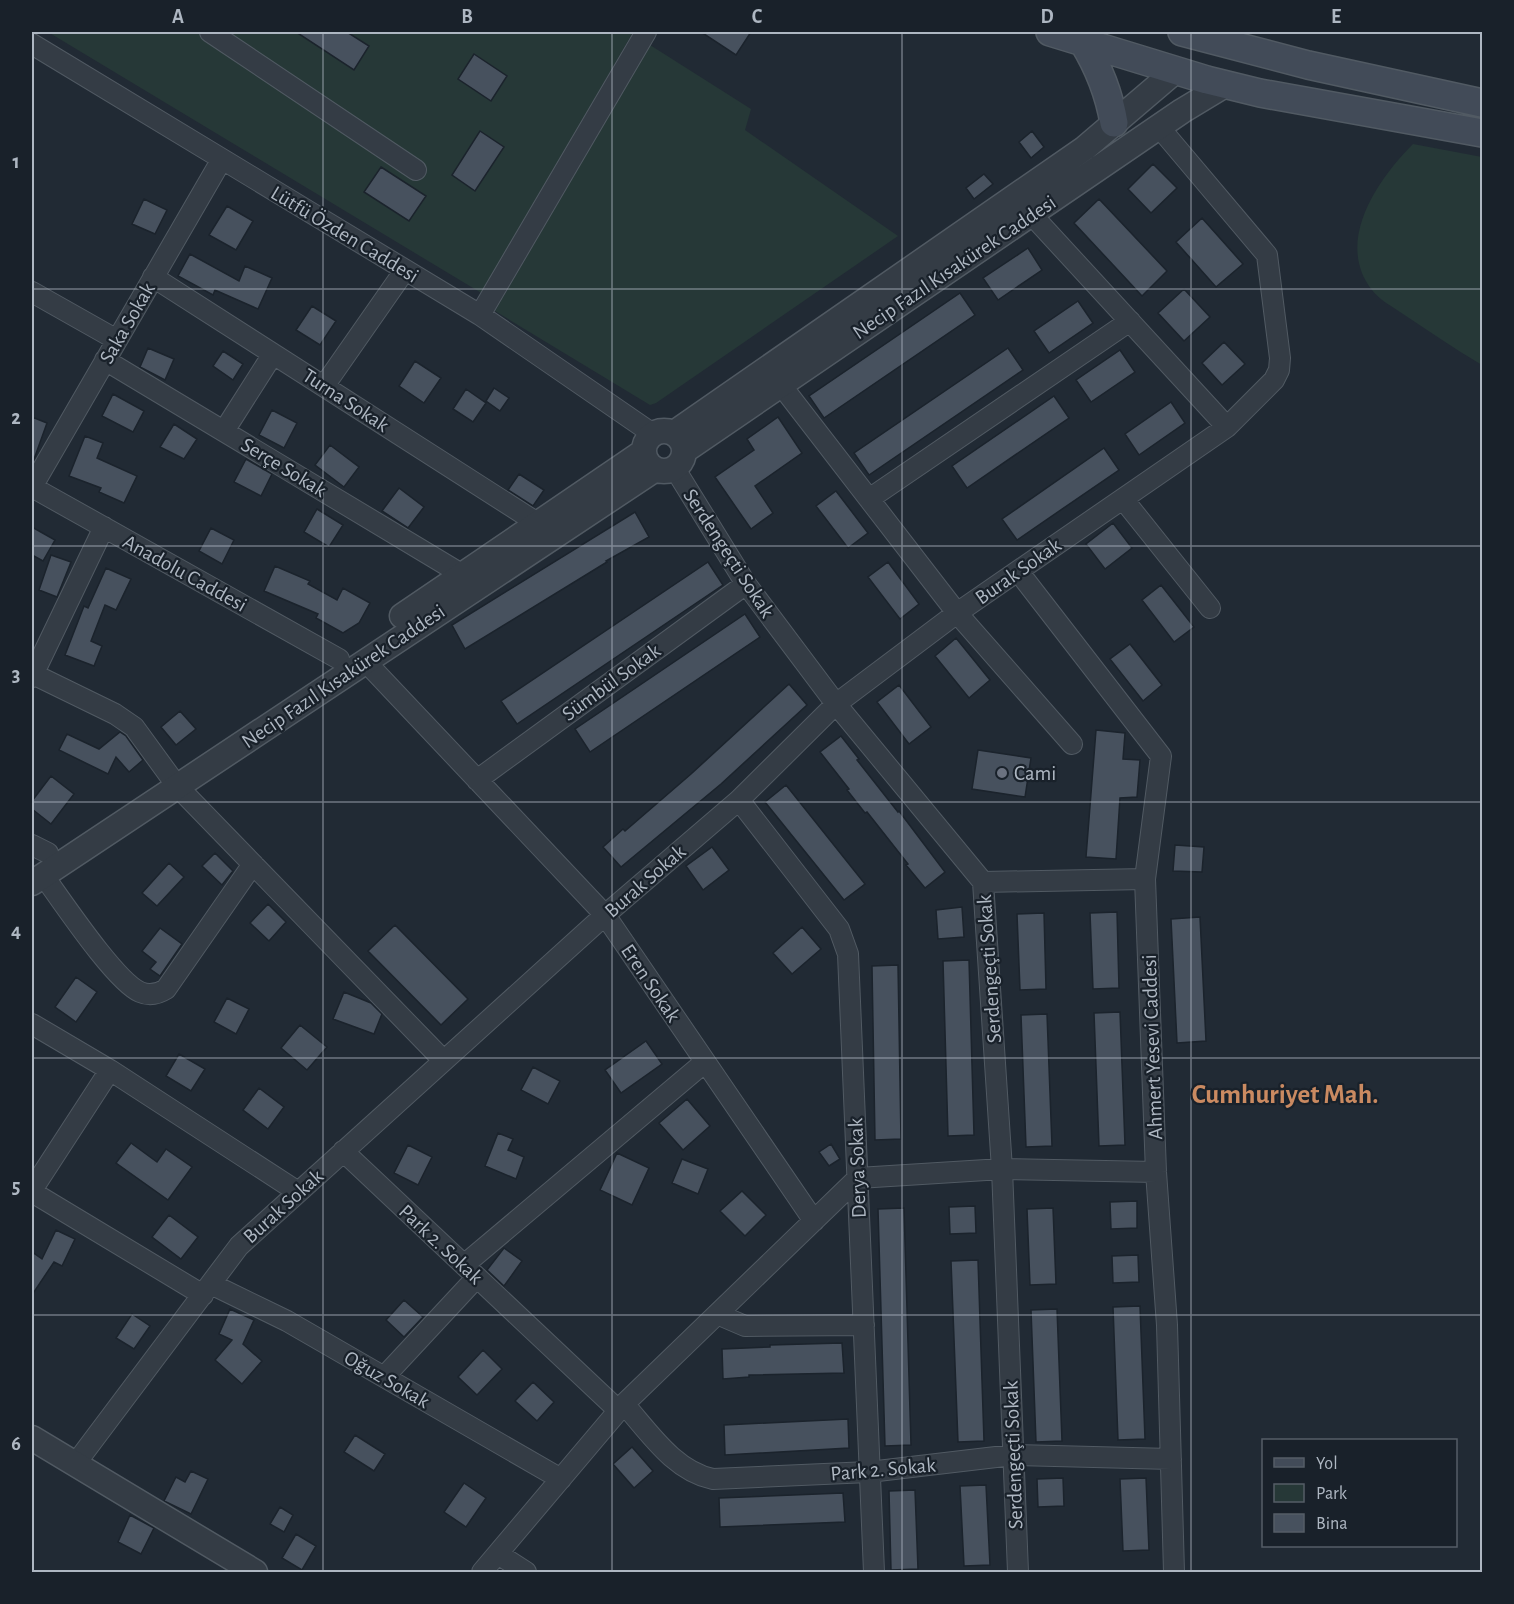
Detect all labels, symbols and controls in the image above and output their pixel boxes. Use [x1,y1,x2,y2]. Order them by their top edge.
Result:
text: A [172,7,184,27]
text: B [461,7,473,27]
text: C [752,7,763,27]
text: D [1040,7,1054,27]
text: E [1331,7,1341,27]
text: 1 [12,152,20,172]
street label: Lütfü Özden Caddesi [267,181,423,287]
street label: Necip Fazıl Kısakürek Caddesi [849,192,1060,343]
street label: Saka Sokak [96,279,159,367]
street label: Turna Sokak [299,365,393,436]
text: 2 [11,408,21,428]
street label: Serçe Sokak [237,434,330,501]
street label: Serdengeçti Sokak [679,485,778,622]
street label: Anadolu Caddesi [119,531,250,616]
street label: Burak Sokak [972,534,1065,609]
street label: Necip Fazıl Kısakürek Caddesi [238,601,449,752]
street label: Sümbül Sokak [558,640,665,725]
text: 3 [12,665,20,685]
place label: Cami [1014,763,1056,784]
marker: Cami [995,766,1009,780]
street label: Burak Sokak [601,841,690,922]
street label: Serdengeçti Sokak [974,894,1005,1044]
text: 4 [11,921,21,941]
street label: Eren Sokak [617,941,684,1026]
street label: Ahmert Yesevi Caddesi [1139,954,1166,1140]
district label: Cumhuriyet Mah. [1192,1081,1378,1109]
street label: Derya Sokak [845,1117,870,1218]
street label: Burak Sokak [239,1165,328,1247]
text: 5 [12,1177,20,1197]
street label: Park 2. Sokak [395,1201,487,1288]
street label: Oğuz Sokak [341,1347,433,1412]
street label: Serdengeçti Sokak [1000,1380,1027,1530]
text: 6 [11,1434,21,1454]
legend [1262,1439,1457,1547]
street label: Park 2. Sokak [829,1454,937,1485]
text: Yol [1316,1455,1338,1473]
text: Park [1316,1485,1348,1503]
text: Bina [1316,1515,1348,1533]

